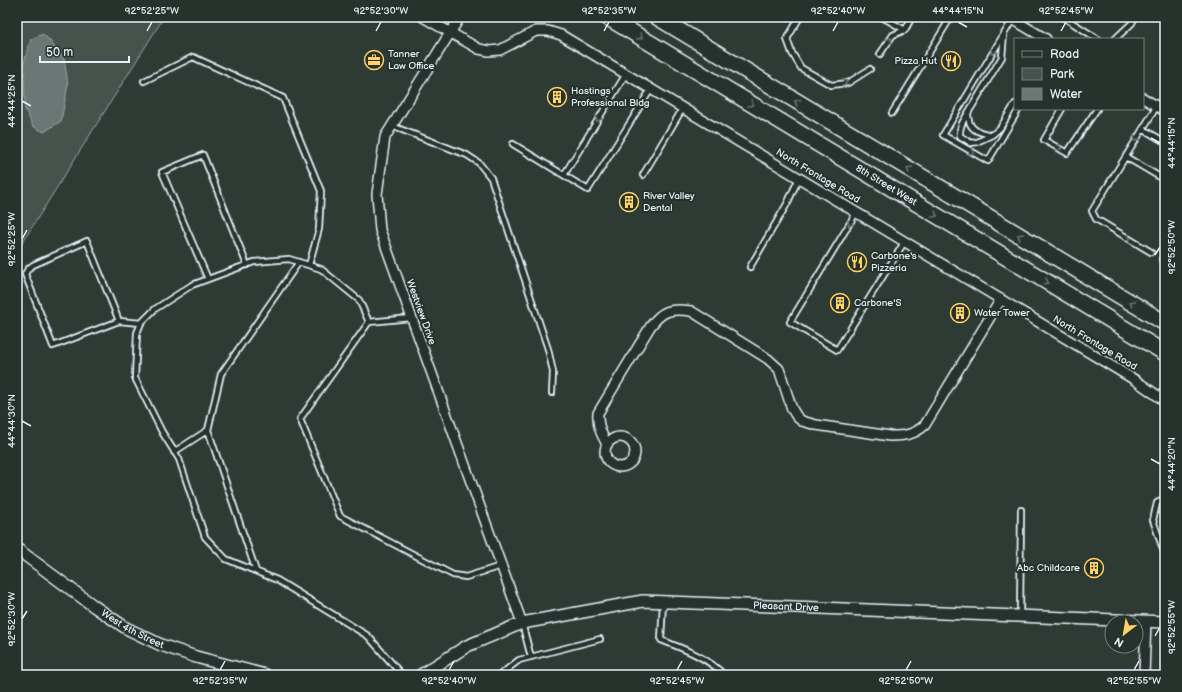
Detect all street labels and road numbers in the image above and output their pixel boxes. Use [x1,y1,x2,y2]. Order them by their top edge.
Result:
street label: North Frontage Road [774,146,862,206]
street label: 8th Street West [853,162,919,208]
street label: Westview Drive [404,278,438,346]
street label: North Frontage Road [1051,313,1139,373]
street label: Pleasant Drive [753,599,819,614]
street label: West 4th Street [99,607,165,651]

